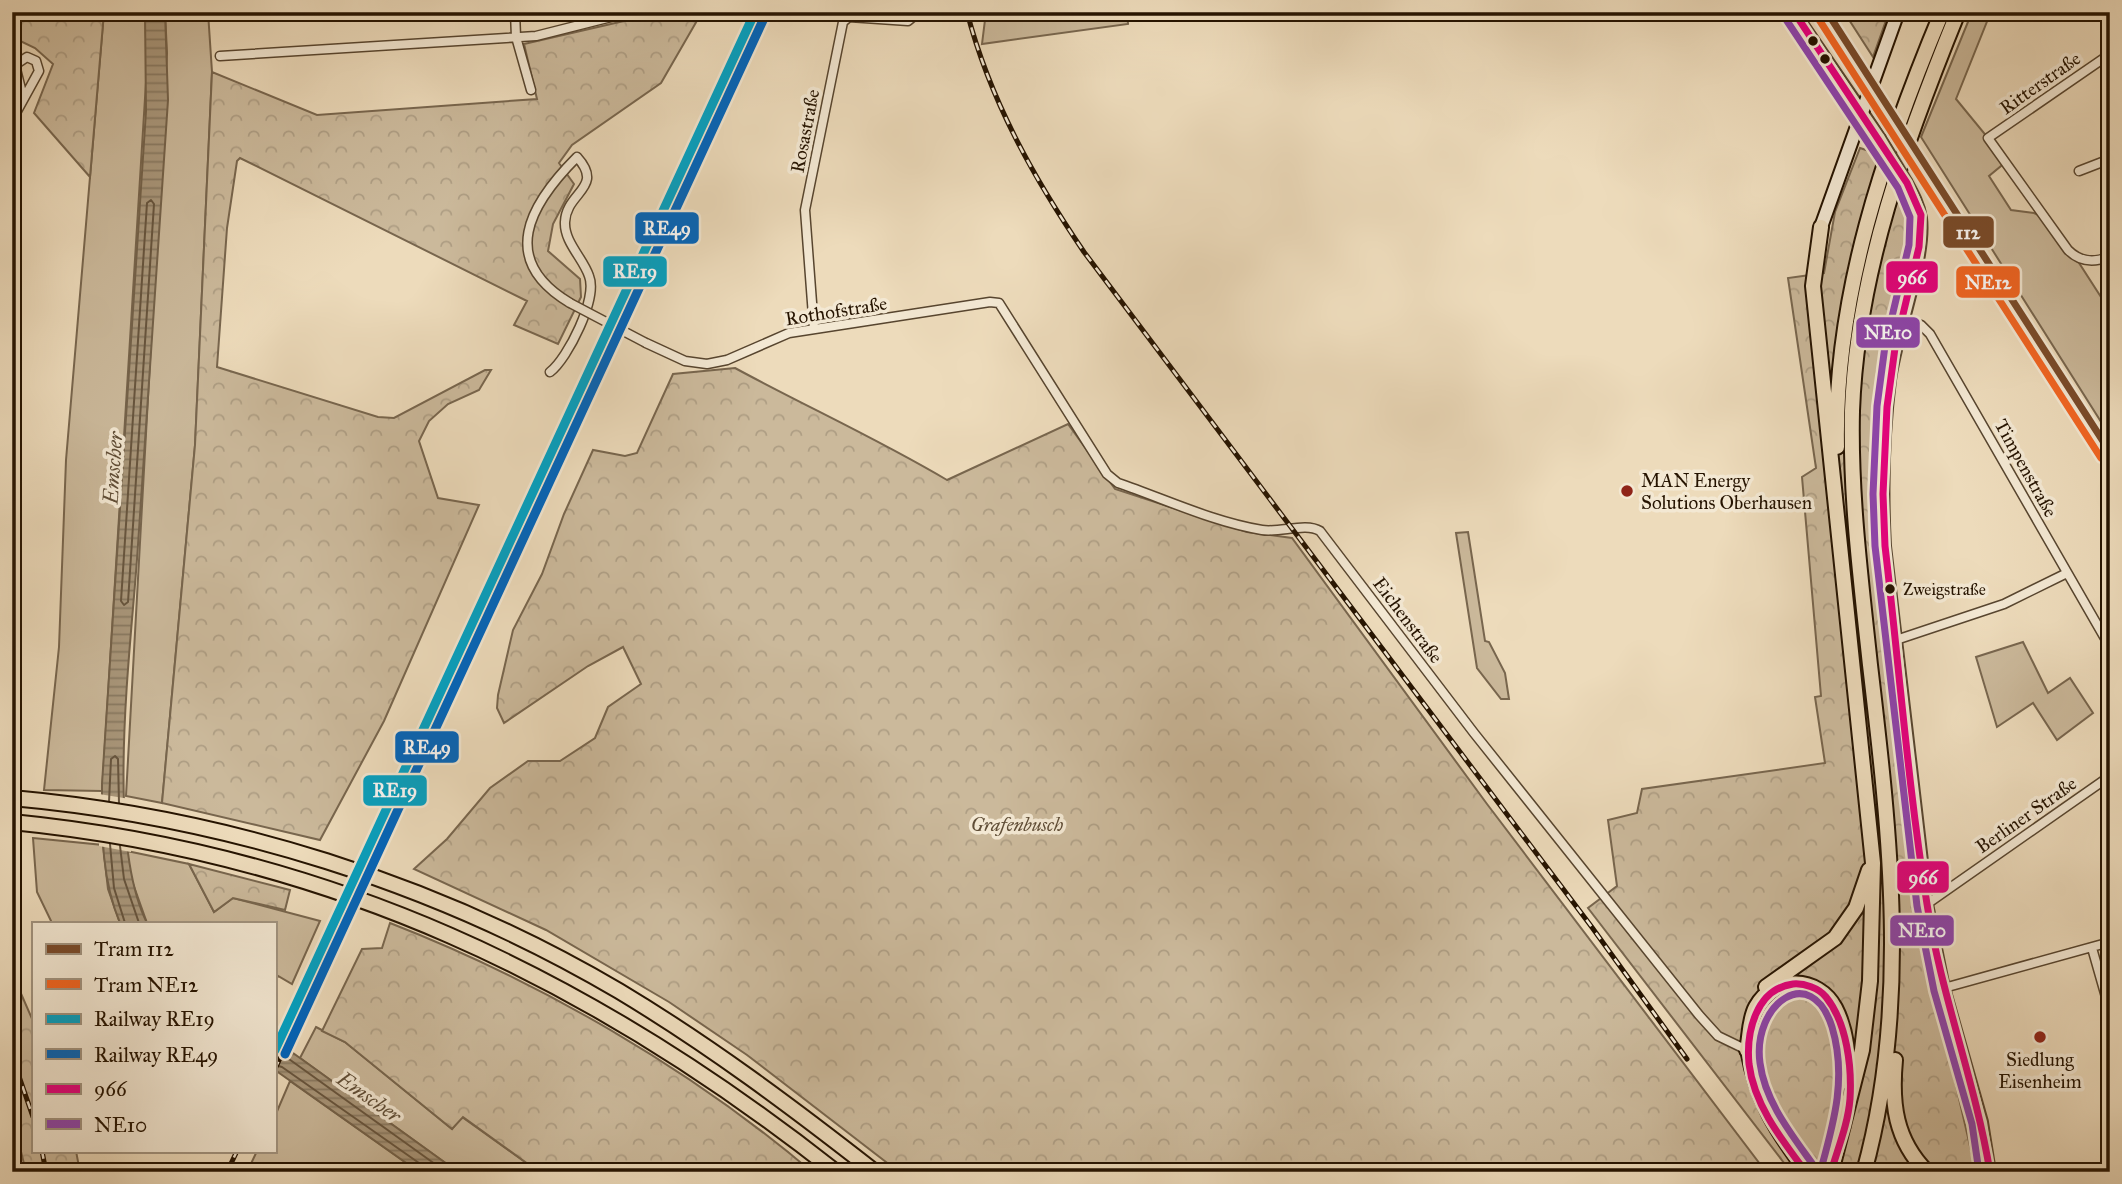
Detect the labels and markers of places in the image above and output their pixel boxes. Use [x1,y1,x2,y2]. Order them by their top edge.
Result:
unlabelled marker [1806,34,1820,48]
unlabelled marker [1818,52,1832,66]
place label: MAN Energy Solutions Oberhausen [1641,469,1812,514]
marker: MAN Energy Solutions Oberhausen [1619,483,1635,499]
place label: Zweigstraße [1903,579,1986,600]
marker: Zweigstraße [1883,582,1897,596]
marker: Siedlung Eisenheim [2032,1029,2048,1045]
place label: Siedlung Eisenheim [1998,1048,2082,1093]

